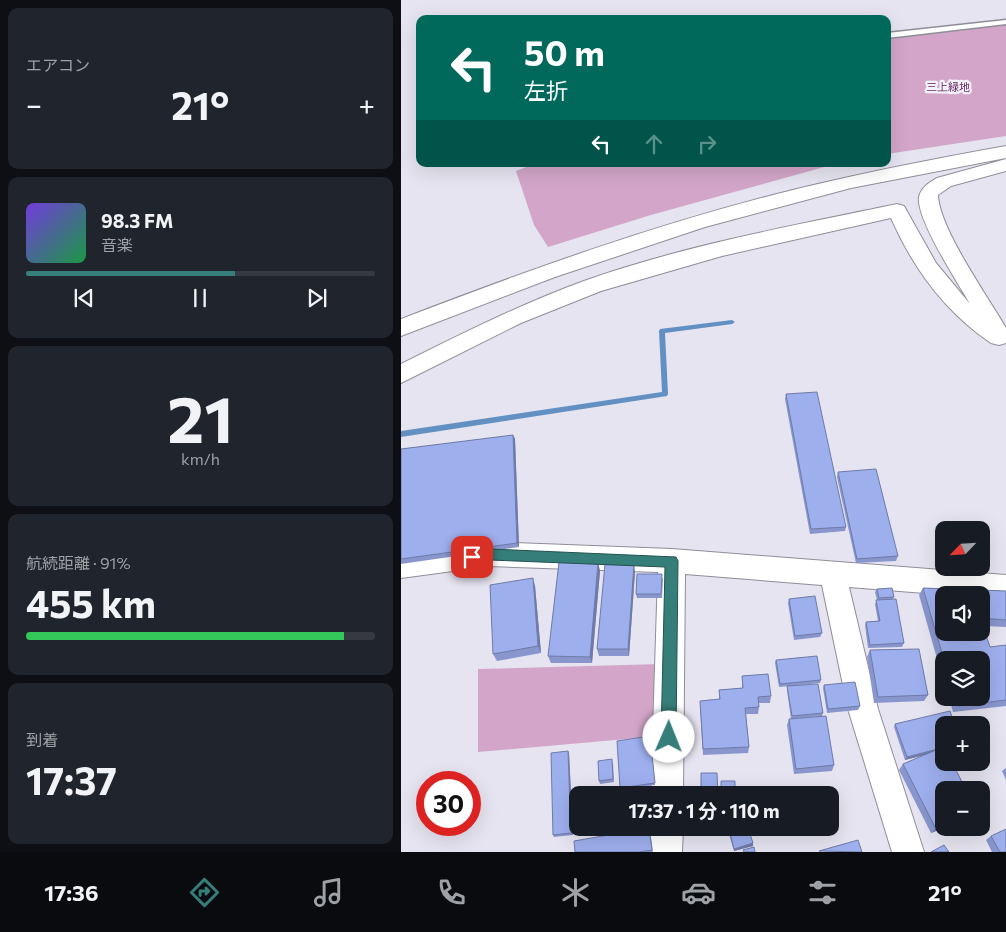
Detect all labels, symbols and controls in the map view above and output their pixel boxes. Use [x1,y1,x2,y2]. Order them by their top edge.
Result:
text: 50 m [524,30,605,73]
icon: left [441,35,506,100]
text: エアコン [26,55,90,74]
text: 左折 [524,77,568,104]
park label: 三上緑地 [926,80,970,93]
text: 21° [171,81,229,128]
text: − [26,87,42,121]
text: + [359,87,375,121]
icon: left [587,130,615,158]
icon: ahead [640,130,668,158]
icon: right [693,130,721,158]
text: 98.3 FM [101,209,173,232]
text: 音楽 [101,235,133,254]
icon: previous [70,284,98,312]
icon: pause [186,284,214,312]
icon: next [303,284,331,312]
text: 21 [167,377,234,456]
text: km/h [181,449,220,468]
north arrow [935,521,990,576]
map controls [935,521,990,836]
pin [451,536,493,578]
icon: arrive [458,543,486,571]
text: 航続距離 · 91% [26,553,131,572]
text: 455 km [26,579,156,626]
button: sound [935,586,990,641]
button: layers [935,651,990,706]
position arrow [642,710,694,762]
button: + [935,716,990,771]
text: 到着 [26,730,58,749]
text: 17:37 [26,756,117,803]
speed limit sign: 30 [416,771,481,836]
button: − [935,781,990,836]
text: 17:37 · 1 分 · 110 m [628,799,780,822]
icon: directions [187,875,222,910]
icon: music [311,875,346,910]
icon: phone [434,875,469,910]
icon: climate [558,875,593,910]
icon: car [681,875,716,910]
icon: filters [805,875,840,910]
text: 17:36 [44,879,99,906]
text: 21° [928,879,962,906]

